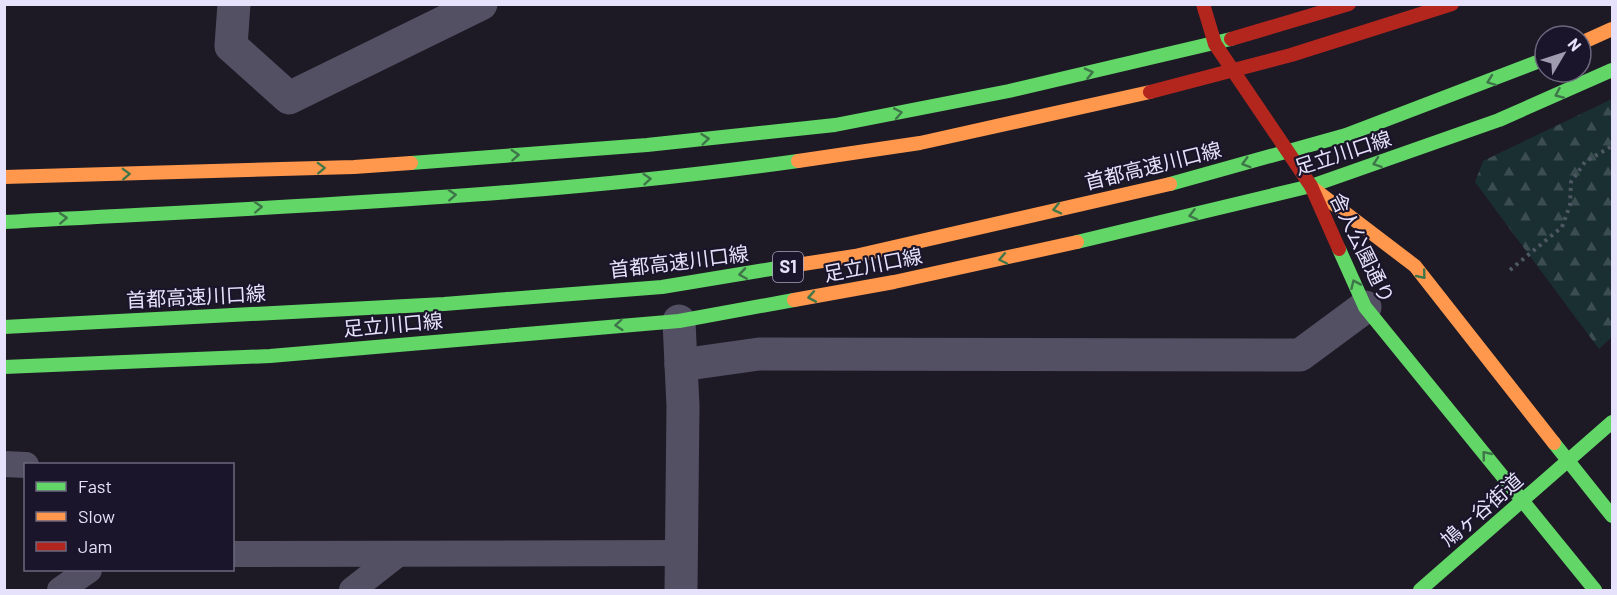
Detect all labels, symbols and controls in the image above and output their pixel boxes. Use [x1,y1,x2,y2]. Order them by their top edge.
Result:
north arrow [1533,24,1593,84]
text: N [1564,34,1586,54]
one-way arrow [1084,67,1094,80]
one-way arrow [1486,74,1497,86]
one-way arrow [1554,86,1565,98]
one-way arrow [893,107,903,120]
street label: 足立川口線 [1291,125,1394,179]
one-way arrow [700,133,709,146]
street label: 首都高速川口線 [1082,136,1224,194]
one-way arrow [511,149,520,162]
one-way arrow [1242,156,1252,168]
one-way arrow [1372,156,1383,169]
one-way arrow [316,162,325,174]
one-way arrow [121,167,130,180]
one-way arrow [642,173,651,186]
street label: 舎人公園通り [1326,188,1400,307]
one-way arrow [448,189,457,202]
one-way arrow [253,200,262,213]
one-way arrow [1052,202,1062,215]
one-way arrow [1188,207,1198,220]
one-way arrow [58,212,67,225]
street label: 首都高速川口線 [608,241,750,281]
street label: 足立川口線 [821,243,924,285]
one-way arrow [998,251,1008,264]
road number: S1 [773,252,803,282]
one-way arrow [738,268,747,280]
one-way arrow [1415,269,1426,280]
street label: 首都高速川口線 [125,280,266,312]
one-way arrow [1350,280,1362,291]
one-way arrow [807,290,817,303]
street label: 足立川口線 [342,308,444,340]
one-way arrow [615,319,624,332]
one-way arrow [1482,451,1493,462]
legend [24,463,234,571]
street label: 鳩ヶ谷街道 [1436,467,1527,551]
text: Fast [78,475,112,497]
text: Slow [78,505,115,527]
text: Jam [78,535,112,557]

